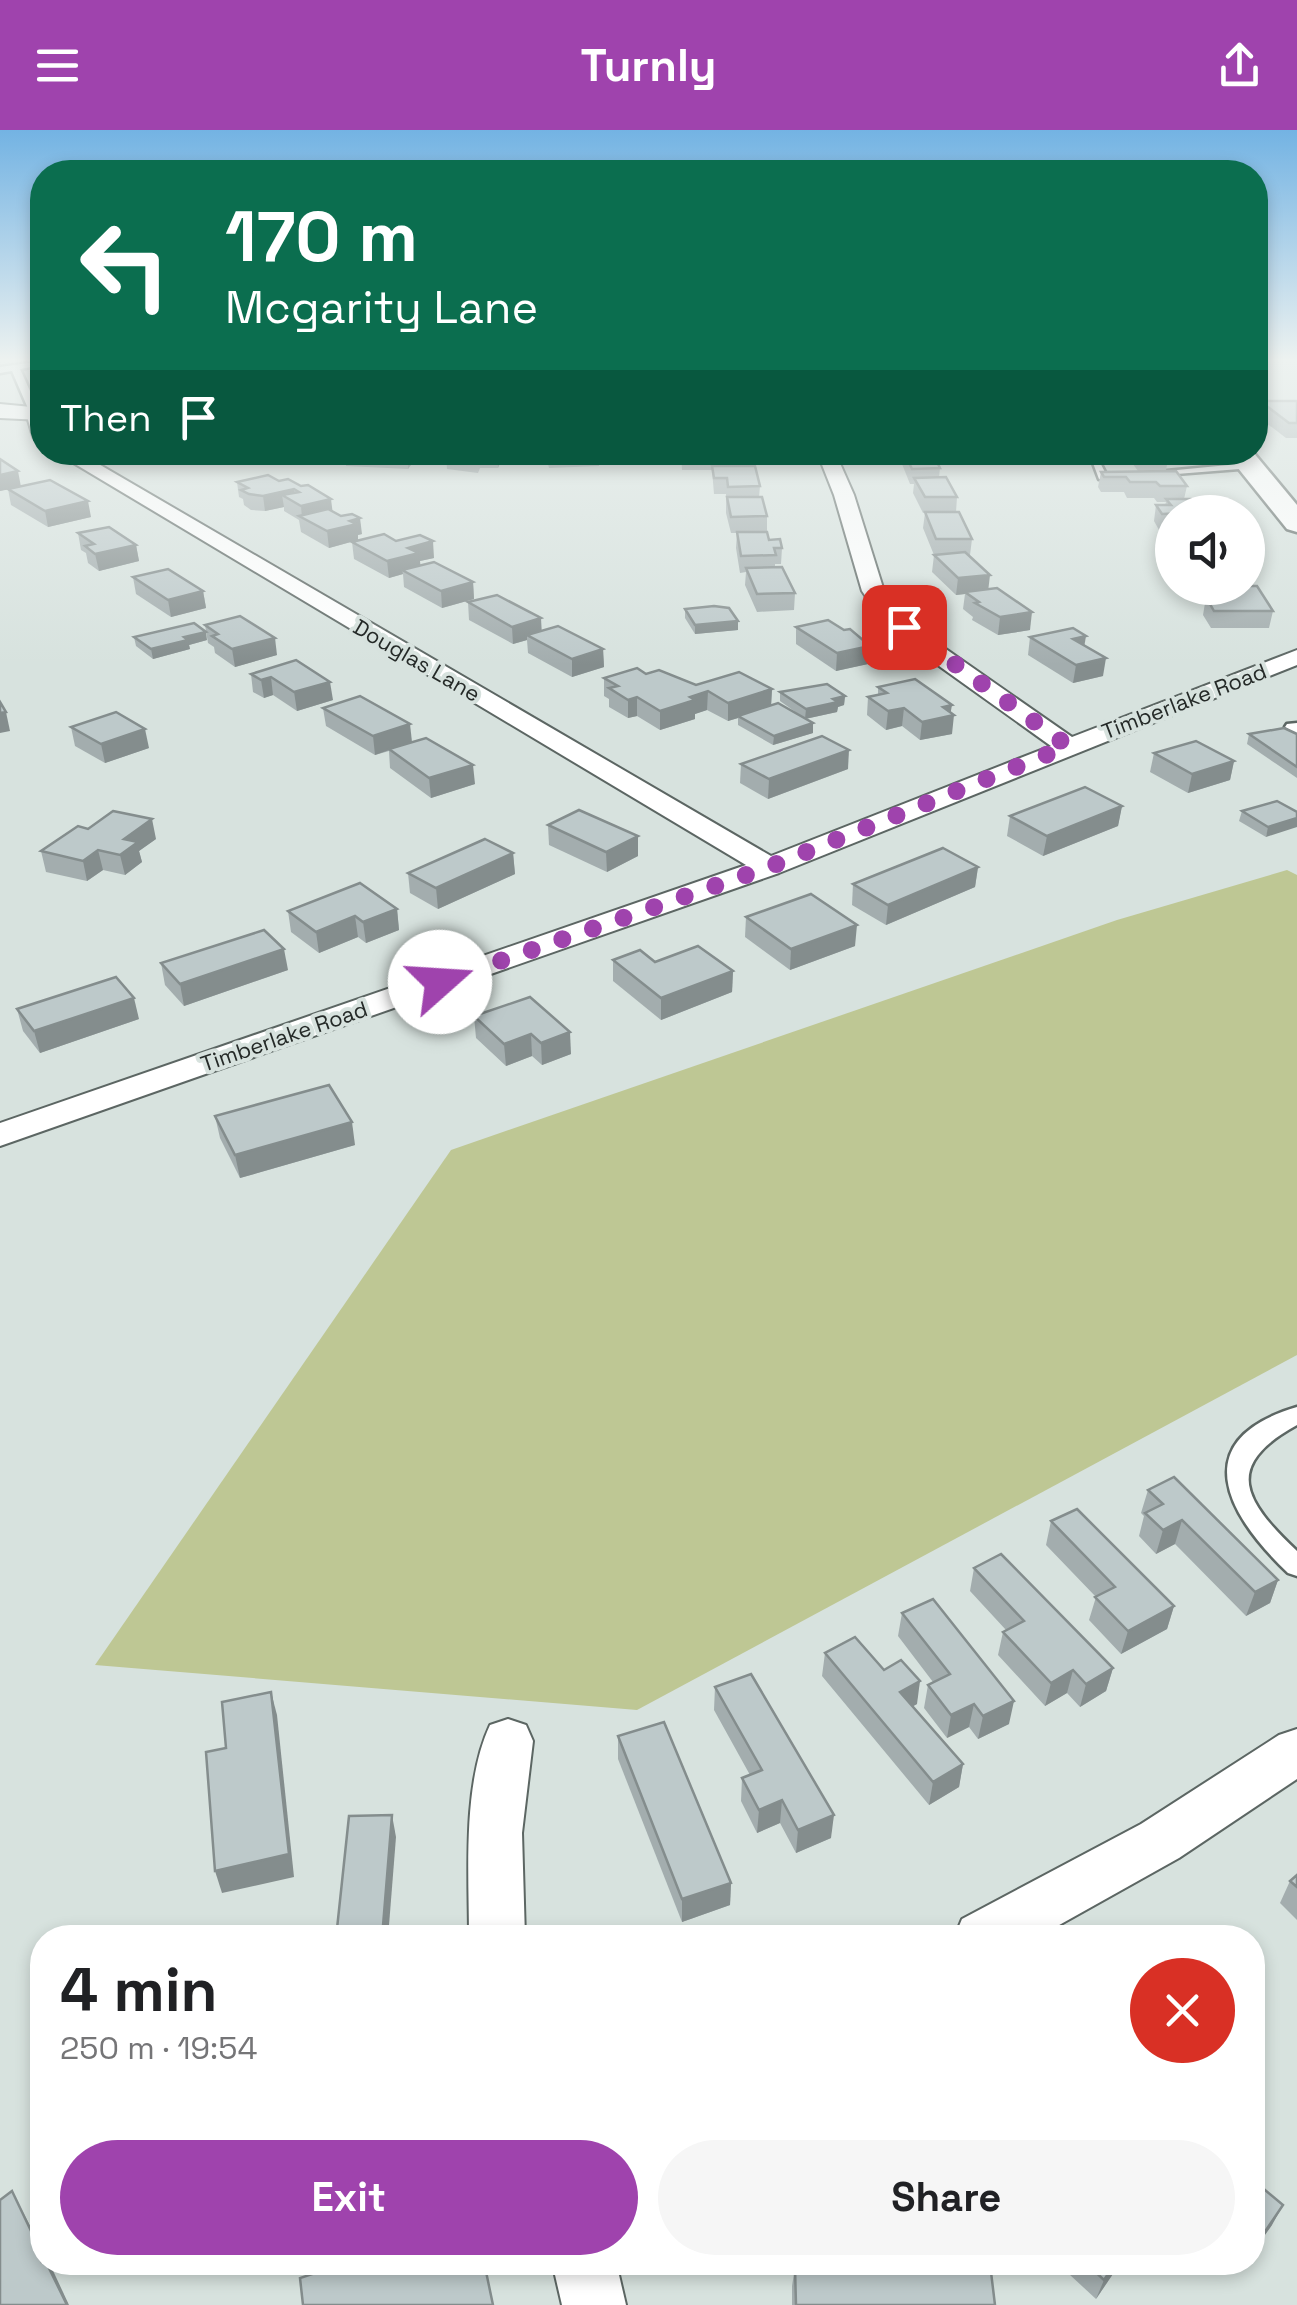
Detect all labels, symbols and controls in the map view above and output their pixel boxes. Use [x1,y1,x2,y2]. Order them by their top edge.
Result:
text: Turnly [580,37,717,94]
icon: menu [30,38,85,93]
icon: share [1212,38,1267,93]
text: 170 m [225,192,418,281]
icon: left [60,200,190,330]
text: Mcgarity Lane [225,279,538,336]
icon: arrive [171,390,226,445]
text: Then [60,394,151,442]
map controls [1155,495,1265,605]
button: sound [1155,495,1265,605]
pin [862,585,947,670]
icon: arrive [877,600,932,655]
street label: Douglas Lane [348,612,486,708]
street label: Timberlake Road [1098,657,1270,745]
position arrow [388,930,492,1034]
street label: Timberlake Road [197,994,371,1078]
text: 4 min [60,1952,218,2029]
button: close [1130,1958,1235,2063]
text: 250 m · 19:54 [60,2028,257,2068]
button: Exit [60,2140,638,2255]
button: Share [658,2140,1235,2255]

